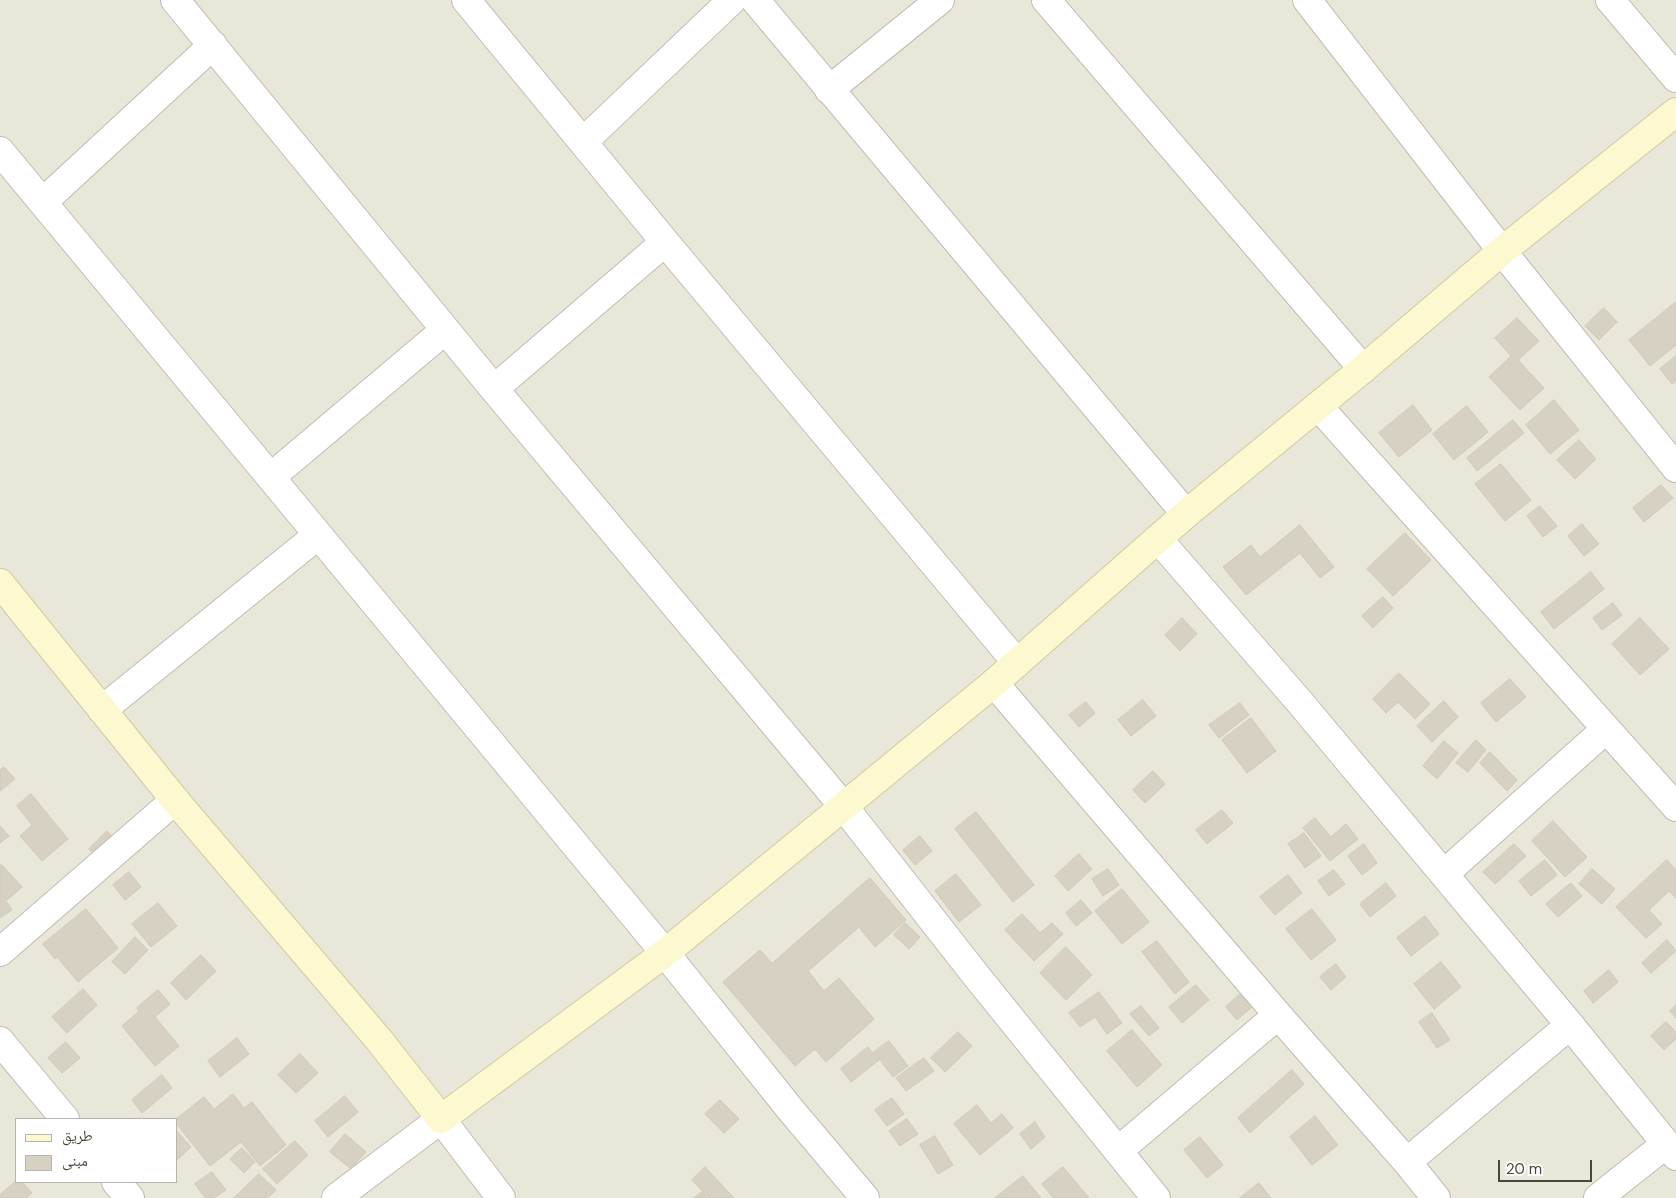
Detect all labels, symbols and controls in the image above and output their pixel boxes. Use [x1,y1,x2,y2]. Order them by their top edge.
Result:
legend [15,1118,178,1183]
text: طريق [62,1126,93,1146]
scale bar [1501,1150,1595,1182]
text: مبنى [62,1151,88,1171]
text: 20 m [1506,1159,1542,1179]

